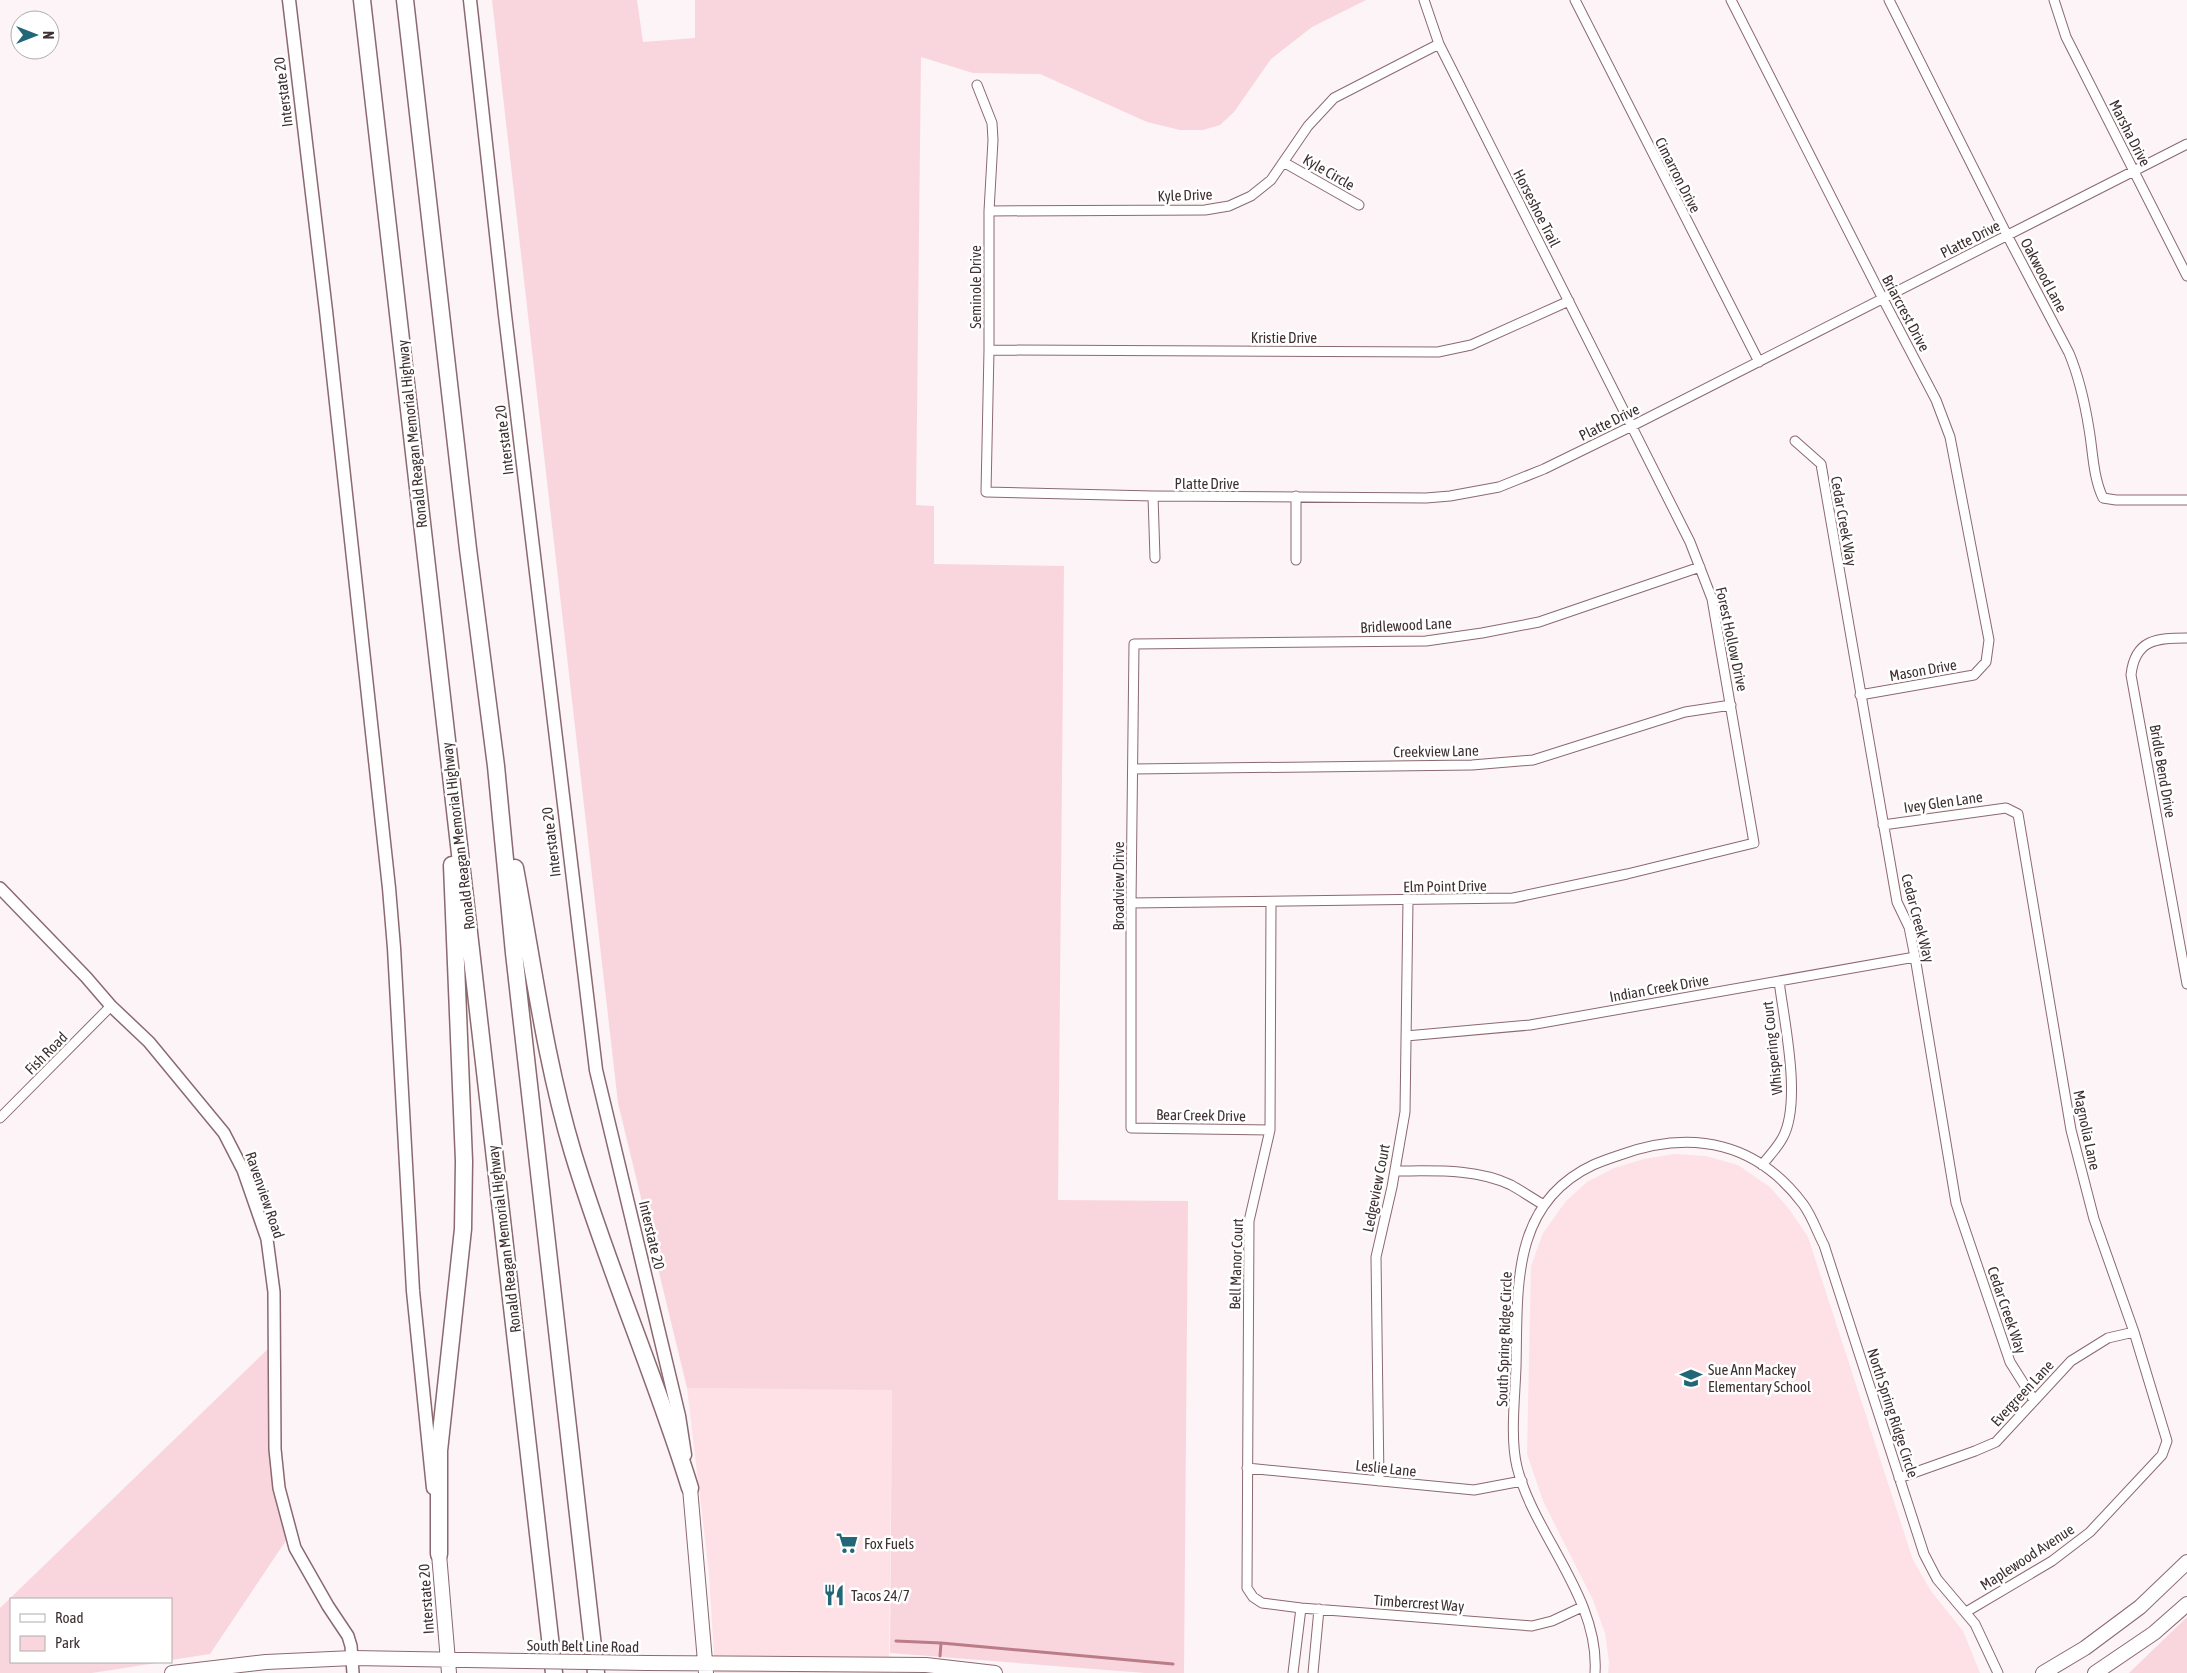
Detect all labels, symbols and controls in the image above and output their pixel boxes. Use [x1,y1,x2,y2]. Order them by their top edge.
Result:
north arrow [10,10,60,60]
text: N [40,31,56,39]
street label: Interstate 20 [270,56,296,128]
street label: Marsha Drive [2106,97,2154,169]
street label: Cimarron Drive [1652,134,1704,216]
street label: Kyle Circle [1300,150,1358,194]
street label: Horseshoe Trail [1510,166,1564,250]
street label: Kyle Drive [1157,186,1213,204]
street label: Platte Drive [1937,217,2003,261]
street label: Oakwood Lane [2017,235,2071,315]
street label: Seminole Drive [967,245,984,329]
street label: Briarcrest Drive [1879,272,1933,354]
street label: Kristie Drive [1251,329,1317,346]
street label: Ronald Reagan Memorial Highway [394,339,430,529]
street label: Platte Drive [1576,400,1642,444]
street label: Interstate 20 [491,404,517,476]
street label: Platte Drive [1175,475,1240,492]
street label: Cedar Creek Way [1828,475,1860,567]
street label: Forest Hollow Drive [1713,585,1751,693]
street label: Bridlewood Lane [1360,614,1452,636]
street label: Mason Drive [1888,656,1958,684]
street label: Bridle Bend Drive [2146,723,2180,819]
street label: Ronald Reagan Memorial Highway [438,741,478,931]
street label: Creekview Lane [1393,742,1479,760]
street label: Ivey Glen Lane [1902,788,1984,816]
street label: Interstate 20 [538,806,564,878]
street label: Broadview Drive [1110,841,1127,931]
street label: Cedar Creek Way [1898,872,1938,964]
street label: Elm Point Drive [1403,877,1487,895]
street label: Indian Creek Drive [1608,971,1710,1005]
street label: Whispering Court [1759,1000,1785,1096]
street label: Fish Road [21,1028,71,1078]
street label: Magnolia Lane [2070,1089,2104,1172]
street label: Bear Creek Drive [1156,1106,1246,1124]
street label: Ledgeview Court [1359,1142,1393,1234]
street label: Ronald Reagan Memorial Highway [484,1144,524,1334]
street label: Ravenview Road [242,1149,288,1241]
street label: Interstate 20 [636,1199,668,1271]
street label: Bell Manor Court [1226,1218,1246,1310]
street label: Cedar Creek Way [1984,1264,2030,1356]
street label: South Spring Ridge Circle [1493,1271,1515,1407]
street label: North Spring Ridge Circle [1864,1346,1922,1480]
street label: Evergreen Lane [1987,1356,2057,1429]
place label: Sue Ann Mackey Elementary School [1708,1361,1811,1395]
school or university icon: Sue Ann Mackey Elementary School [1678,1365,1704,1391]
street label: Leslie Lane [1355,1456,1417,1480]
street label: Maplewood Avenue [1977,1520,2077,1594]
supermarket icon: Fox Fuels [834,1530,860,1556]
place label: Fox Fuels [864,1535,914,1552]
street label: Interstate 20 [415,1563,437,1635]
restaurant icon: Tacos 24/7 [821,1582,847,1608]
place label: Tacos 24/7 [851,1587,910,1604]
street label: Timbercrest Way [1373,1591,1465,1615]
legend [10,1598,172,1663]
text: Road [55,1609,84,1626]
text: Park [55,1634,80,1651]
street label: South Belt Line Road [527,1637,639,1655]

